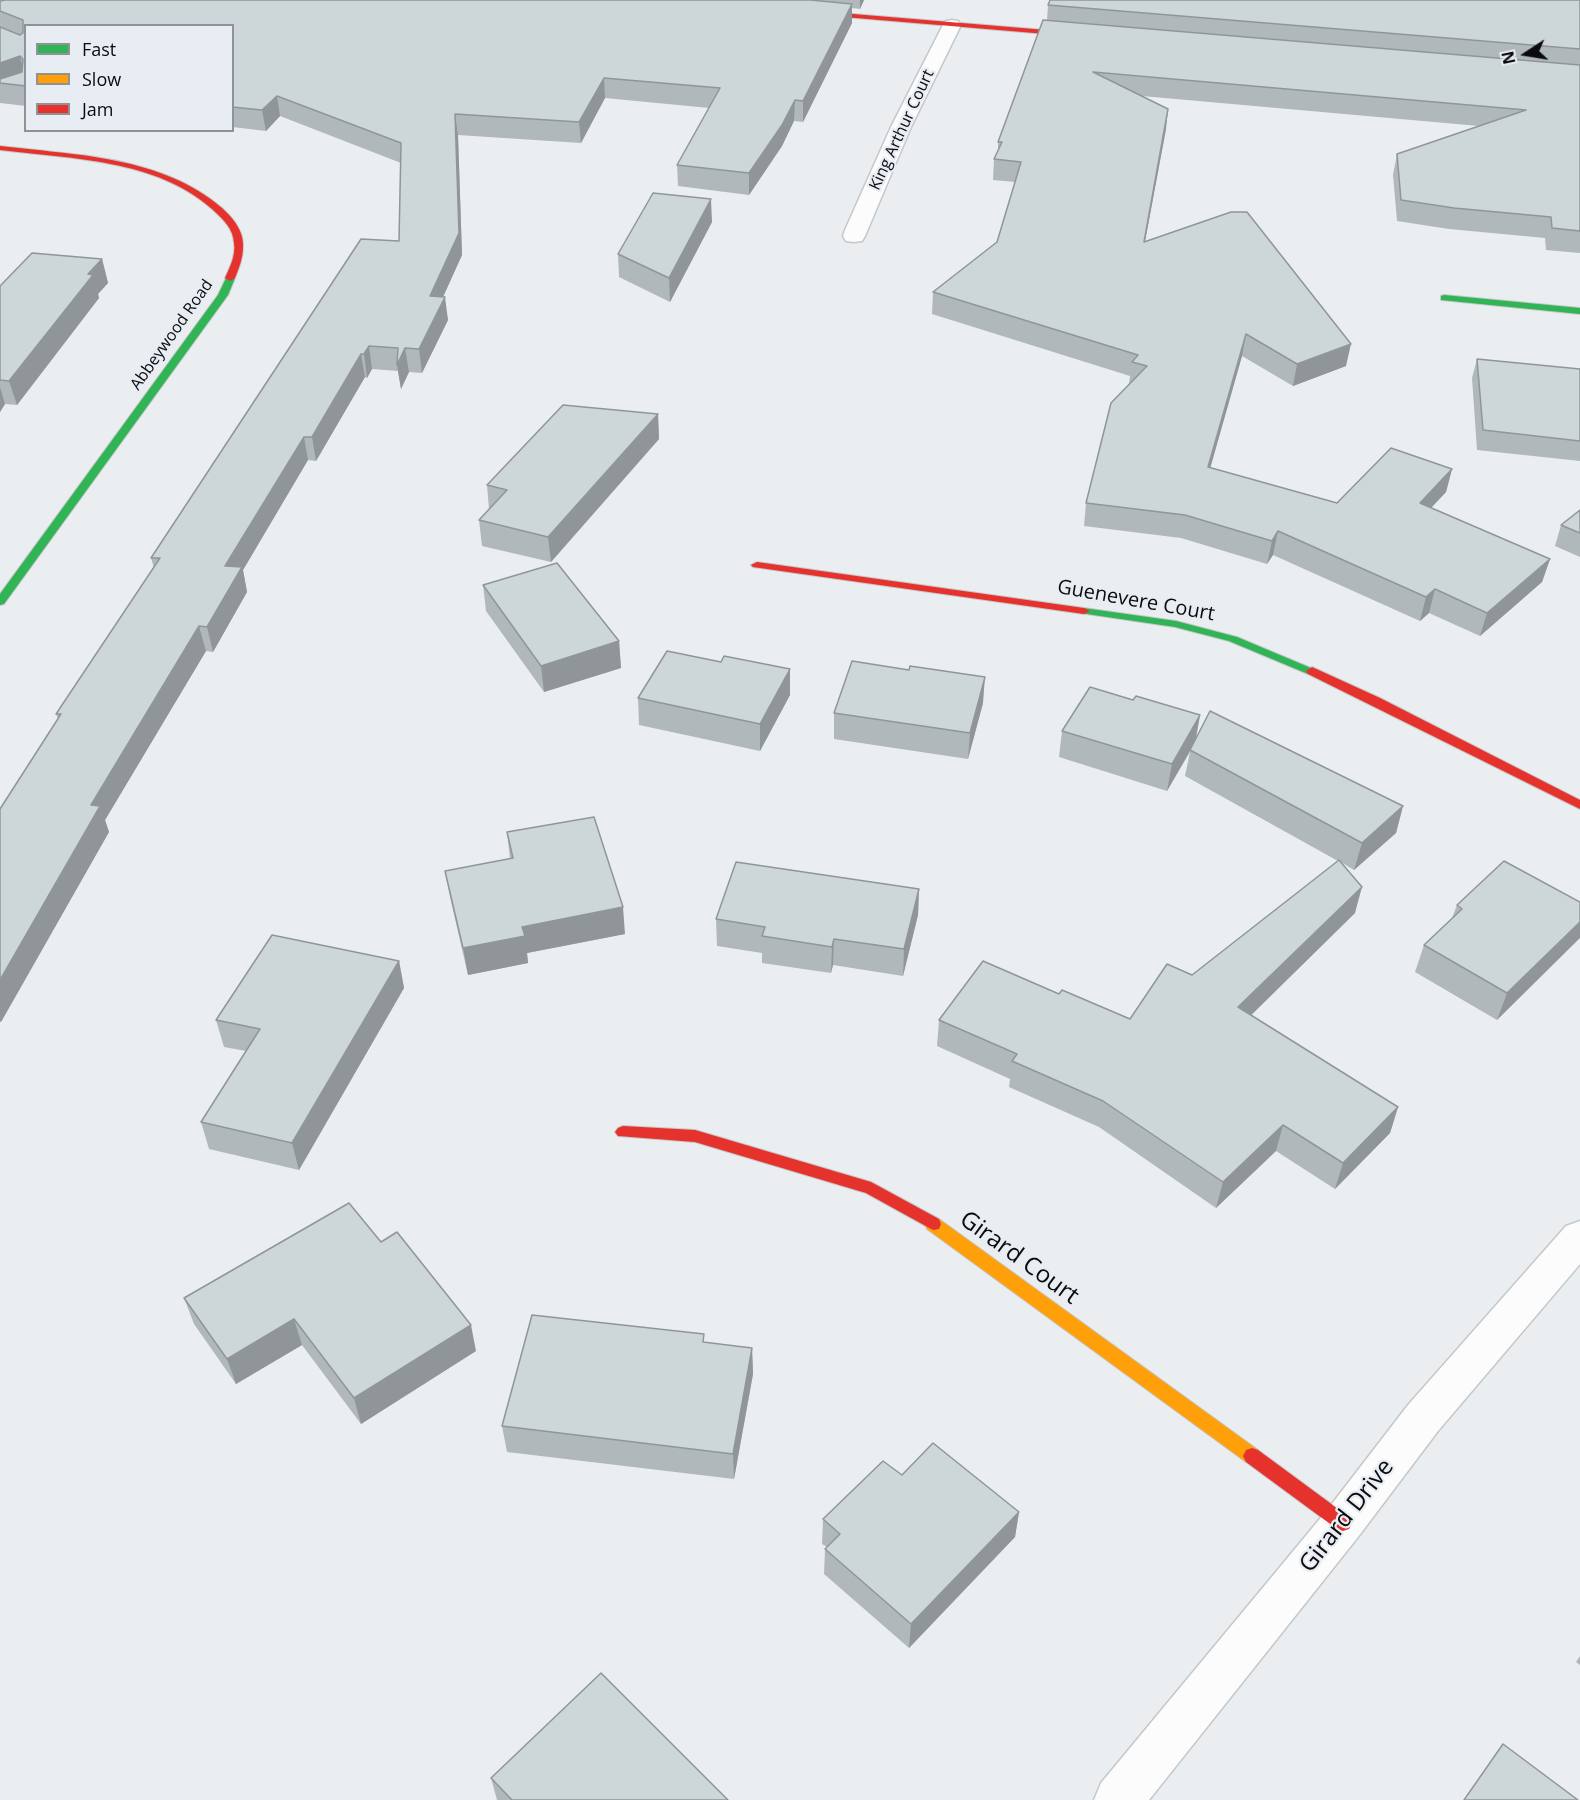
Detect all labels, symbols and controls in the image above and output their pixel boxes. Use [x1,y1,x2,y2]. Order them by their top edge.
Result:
legend [24,24,234,132]
north arrow [1496,24,1556,84]
text: Fast [82,37,116,61]
text: N [1496,49,1521,66]
text: Slow [82,67,121,91]
street label: King Arthur Court [866,67,938,193]
text: Jam [82,97,114,121]
street label: Abbeywood Road [127,276,217,394]
street label: Guenevere Court [1055,575,1217,627]
street label: Girard Court [954,1205,1084,1311]
street label: Girard Drive [1294,1454,1400,1578]

